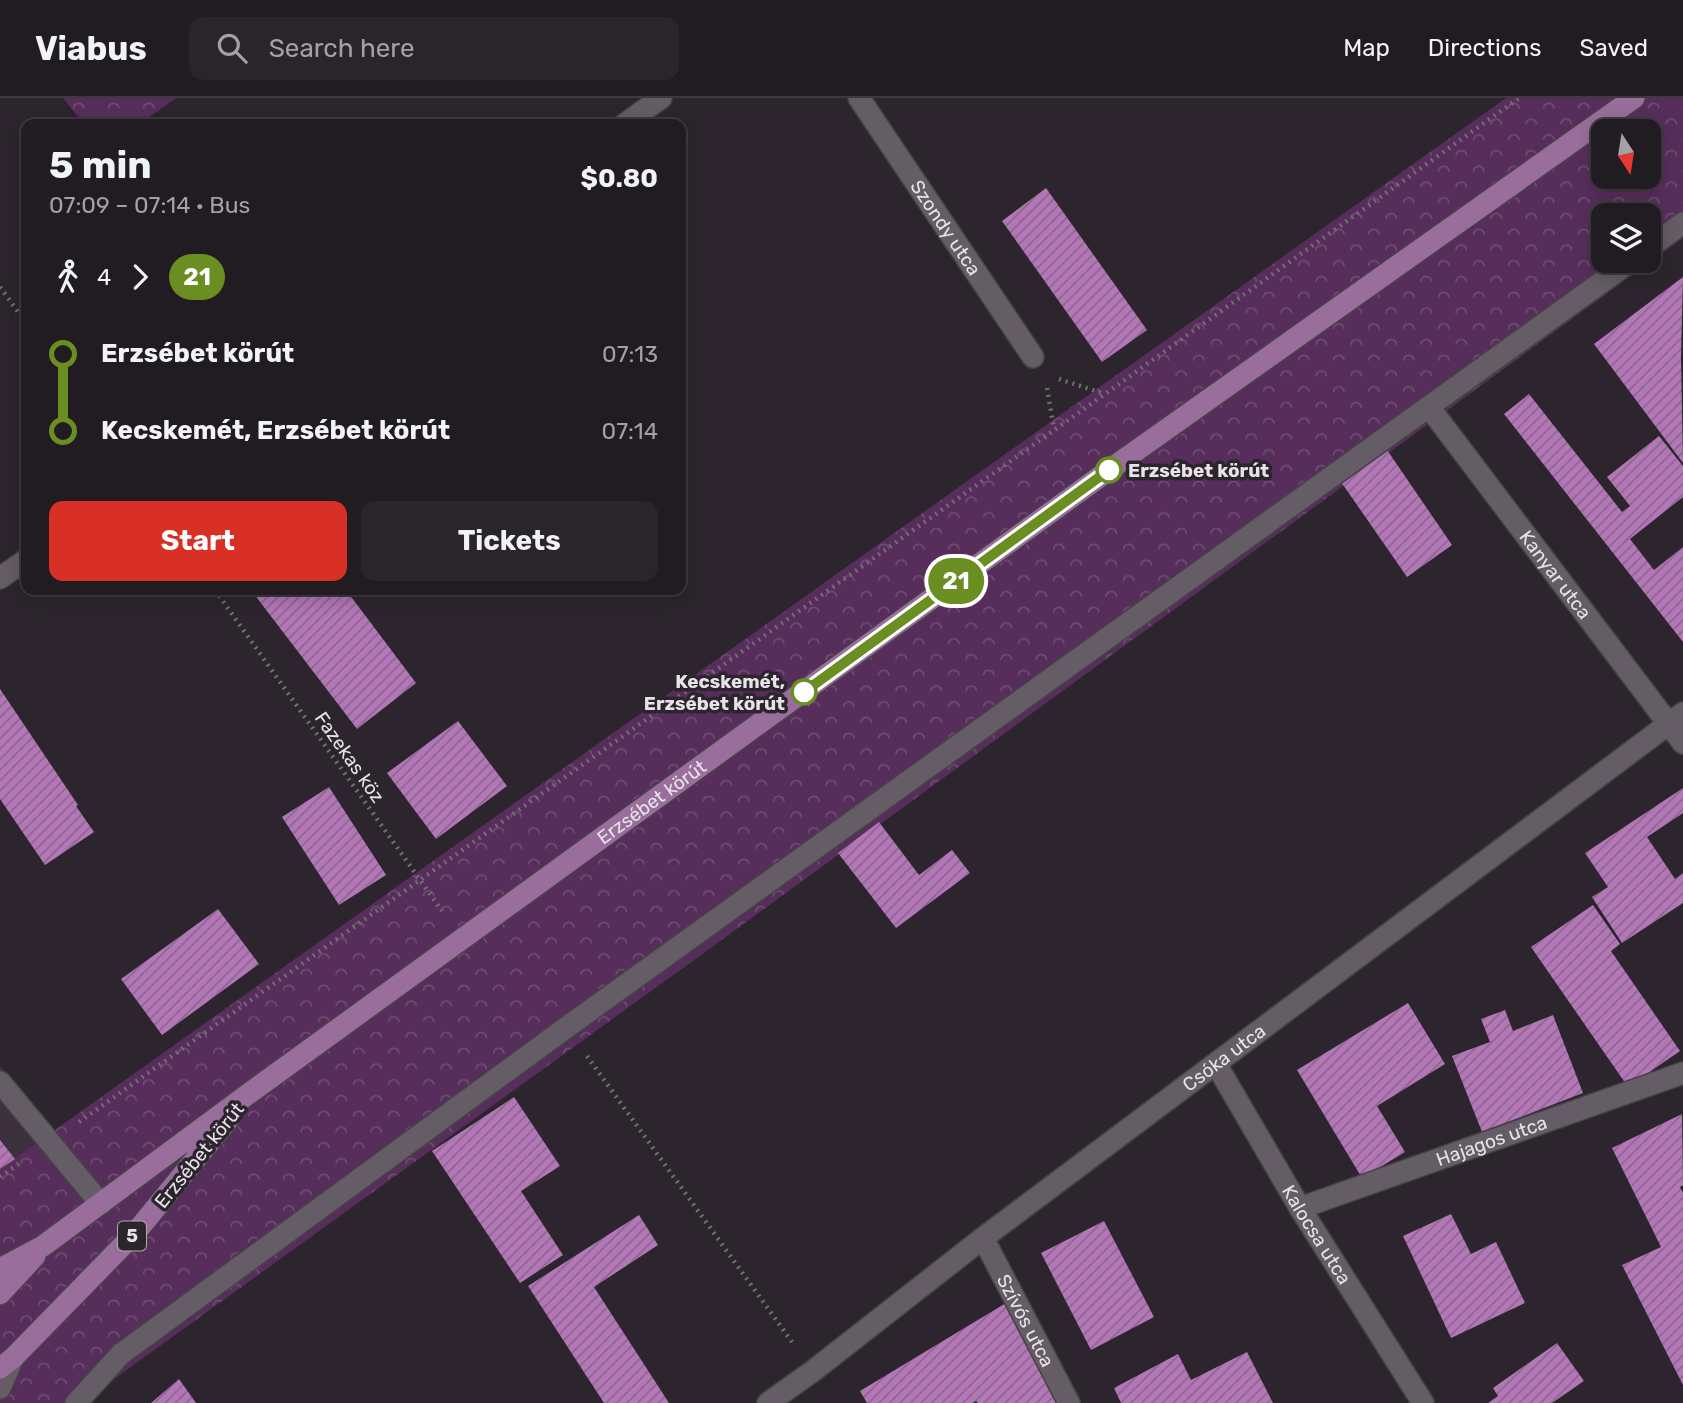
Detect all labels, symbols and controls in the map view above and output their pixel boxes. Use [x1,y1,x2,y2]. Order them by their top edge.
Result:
search box [189,17,679,80]
text: Viabus [35,29,147,68]
icon: search [213,29,251,67]
text: Search here [269,33,415,64]
text: Map [1343,34,1390,62]
text: Directions [1428,34,1541,62]
text: Saved [1579,34,1648,62]
north arrow [1591,119,1661,189]
map controls [1591,119,1661,273]
text: 5 min [49,142,152,188]
text: $0.80 [581,163,658,194]
street label: Szondy utca [905,176,986,280]
text: 07:09 – 07:14 · Bus [49,191,250,219]
button: layers [1591,203,1661,273]
icon: walk [49,258,87,296]
icon: forward [121,258,159,296]
text: 4 [97,263,111,291]
text: 21 [183,263,211,291]
text: Erzsébet körút [101,338,294,369]
text: 07:13 [602,340,658,368]
text: Kecskemét, Erzsébet körút [101,415,450,446]
text: 07:14 [602,417,658,445]
marker: Erzsébet körút [1096,457,1122,483]
place label: Erzsébet körút [1128,459,1269,482]
button: Start [49,501,347,581]
button: Tickets [361,501,658,581]
street label: Kanyar utca [1514,526,1596,624]
line badge: 21 [925,558,988,604]
text: 21 [942,567,970,595]
place label: Kecskemét, Erzsébet körút [644,670,785,715]
marker: Kecskemét, Erzsébet körút [791,679,817,705]
street label: Fazekas köz [310,707,389,807]
street label: Erzsébet körút [593,755,711,849]
street label: Csóka utca [1178,1019,1270,1096]
street label: Erzsébet körút [150,1097,249,1213]
street label: Hajagos utca [1433,1111,1550,1171]
street label: Kalocsa utca [1277,1181,1356,1288]
road number: 5 [118,1222,146,1251]
street label: Szívós utca [992,1270,1059,1371]

